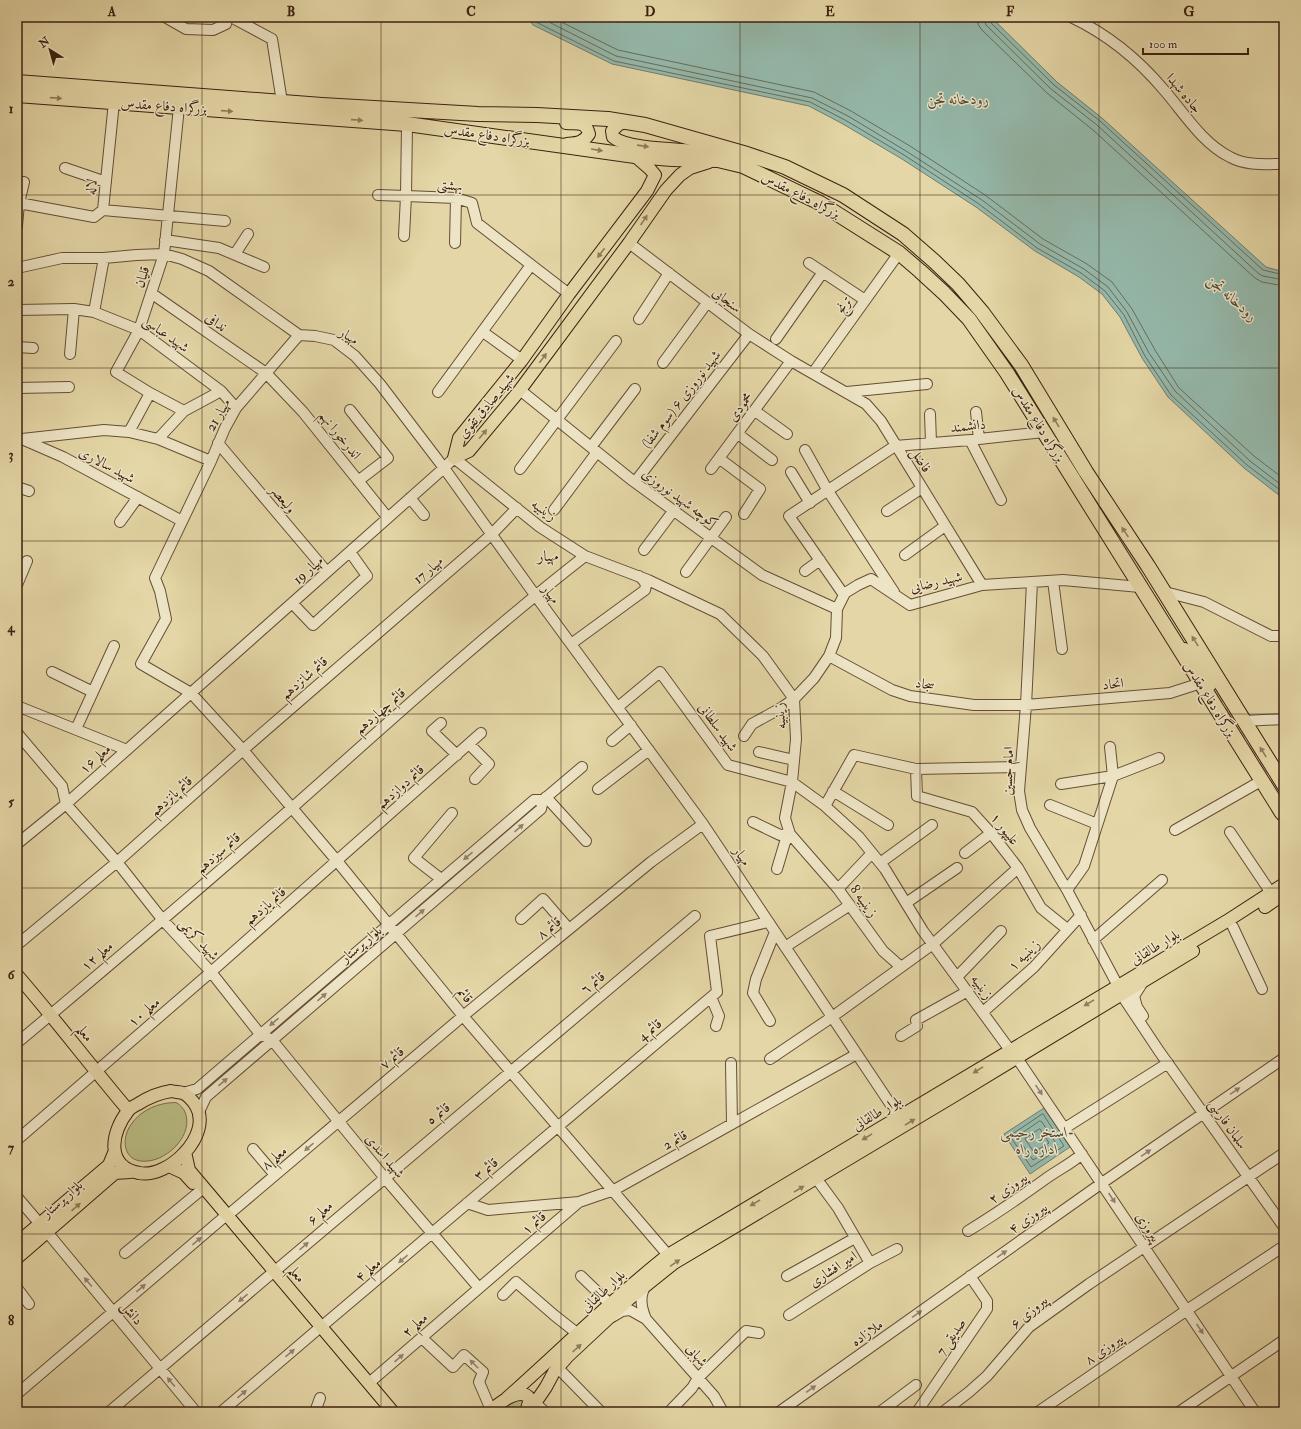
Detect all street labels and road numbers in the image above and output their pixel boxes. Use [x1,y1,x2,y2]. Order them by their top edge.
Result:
street label: جاده شهدا [1162,70,1206,117]
street label: بزرگراه دفاع مقدس [120,94,208,121]
street label: بزرگراه دفاع مقدس [443,120,532,152]
street label: بزرگراه دفاع مقدس [757,167,844,225]
street label: بهشتی [436,175,464,196]
street label: لاله [82,178,100,196]
street label: قلیان [131,264,153,290]
street label: سنجابی [708,283,745,317]
street label: ترنج [832,293,859,319]
street label: ندافی [202,309,230,335]
street label: شهید عباسی [139,312,193,357]
street label: مهیار [334,322,362,349]
street label: شهید نوروزی ۶ (سوم شفا) [638,347,728,454]
street label: شهید صادق تقوی [454,370,519,443]
street label: بزرگراه دفاع مقدس [1006,382,1070,467]
street label: محمودی [724,389,756,425]
street label: مهیار 21 [202,396,235,435]
street label: اندرخورا نهم [311,407,365,466]
street label: دانشمند [949,416,987,436]
street label: شهید سالاری [76,443,138,488]
street label: فاضل [905,444,935,477]
street label: کوچه شهید نوروزی [638,465,721,532]
street label: ولیعصر [264,480,300,517]
street label: زینبیه [528,495,560,525]
street label: مهیار 19 [289,552,327,589]
street label: مهیار 17 [410,552,447,588]
street label: شهید رضایی [908,568,964,597]
street label: مهیار [536,579,564,608]
street label: قائم شانزدهم [277,653,334,707]
street label: بزرگراه دفاع مقدس [1177,657,1241,742]
street label: سجاد [914,674,936,694]
street label: اتحاد [1102,675,1124,693]
street label: قائم چهاردهم [351,684,412,742]
street label: شهید سلطانی [694,699,741,755]
street label: زینبیه [770,702,790,730]
street label: معلم ۱۶ [76,740,118,782]
street label: امام حسین [999,746,1021,796]
street label: قائم دوازدهم [372,761,431,817]
street label: قائم پانزدهم [146,772,199,823]
street label: علیپور ۱ [986,809,1023,849]
street label: قائم سیزدهم [192,829,247,881]
street label: مهیار [728,841,755,869]
street label: زینبیه 8 [846,881,882,921]
street label: قائم یازدهم [241,883,293,933]
street label: قائم ٨ [533,913,567,946]
street label: شهید کریمی [174,914,223,964]
street label: بلوار پرستار [335,922,386,968]
street label: بلوار طالقانی [1127,925,1183,968]
street label: زینبیه ۱ [1004,936,1044,974]
street label: معلم ١٢ [78,938,120,979]
street label: قائم ٦ [577,968,611,1001]
street label: زینبیه [967,971,997,1003]
street label: قائم [450,984,477,1009]
street label: معلم ١٠ [125,994,167,1035]
street label: قائم 4 [635,1015,668,1048]
street label: معلم [68,1021,97,1049]
street label: قائم ٧ [376,1043,410,1076]
street label: بلوار طالقانی [849,1091,905,1134]
street label: سلمان فارسی [1204,1096,1251,1153]
street label: قائم ٥ [422,1099,456,1132]
street label: قائم 2 [660,1126,692,1157]
street label: شهید اسدی [361,1130,408,1182]
street label: معلم ۸ [258,1142,294,1178]
street label: قائم ٣ [470,1154,504,1187]
street label: پیروزی ٢ [985,1168,1033,1209]
street label: بلوار پرستار [36,1176,86,1223]
street label: معلم ۶ [304,1197,340,1233]
street label: پیروزی ۴ [1005,1198,1053,1239]
street label: قائم ١ [518,1208,552,1241]
street label: پیروزی [1130,1209,1165,1247]
street label: امیر افشاری [806,1247,860,1291]
street label: معلم ۴ [352,1254,388,1290]
street label: معلم [280,1262,309,1290]
street label: بلوار طالقانی [577,1266,629,1316]
street label: پیروزی ۶ [1007,1291,1053,1334]
street label: دانش [116,1298,147,1329]
street label: معلم ٢ [399,1309,435,1345]
street label: صدیقی 7 [932,1315,971,1360]
street label: ملازاده [848,1316,886,1350]
street label: پیروزی ٨ [1081,1329,1129,1370]
street label: شهابی [682,1340,712,1371]

